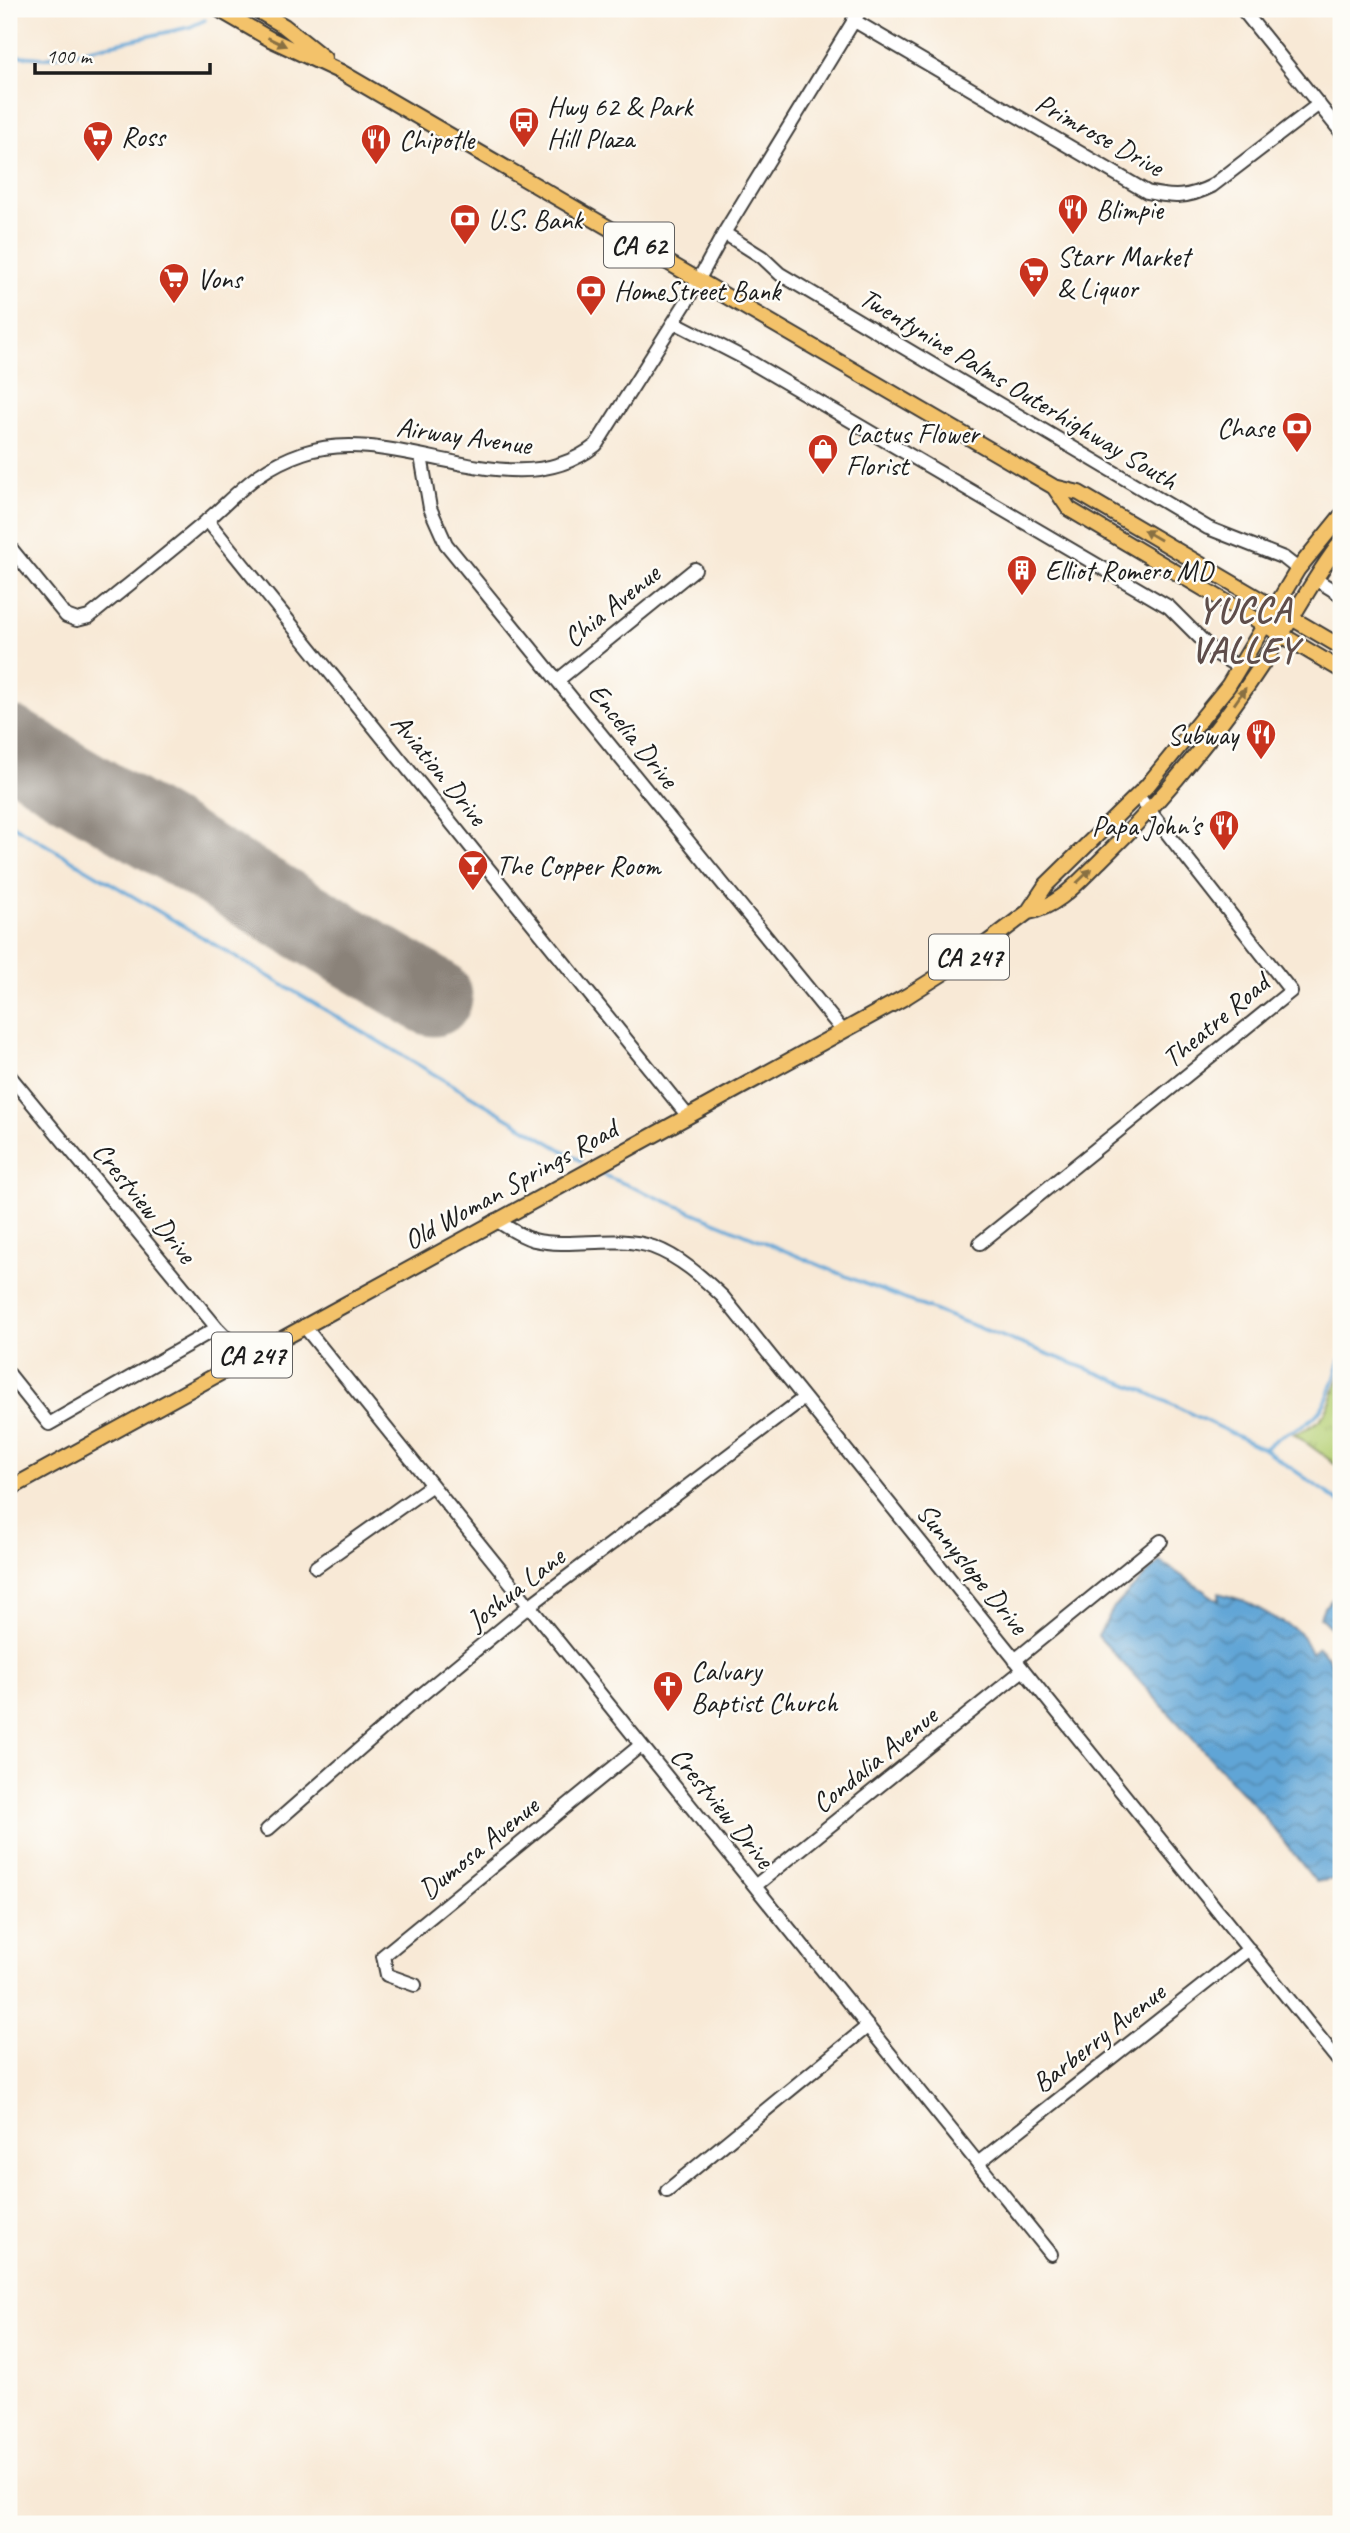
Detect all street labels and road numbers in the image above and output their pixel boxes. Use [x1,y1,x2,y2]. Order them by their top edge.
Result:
street label: Primrose Drive [1030,85,1171,185]
road number: CA 62 [604,222,674,268]
street label: Twentynine Palms Outerhighway South [853,279,1184,498]
street label: Airway Avenue [394,409,535,463]
street label: Chia Avenue [556,555,668,655]
street label: Encelia Drive [581,676,688,796]
street label: Aviation Drive [384,706,497,834]
road number: CA 247 [929,934,1009,980]
street label: Theatre Road [1155,963,1279,1075]
street label: Old Woman Springs Road [397,1109,627,1258]
street label: Crestview Drive [85,1134,205,1272]
road number: CA 247 [212,1332,292,1378]
street label: Sunnyslope Drive [909,1495,1037,1643]
street label: Joshua Lane [458,1538,573,1639]
street label: Condalia Avenue [805,1697,946,1821]
street label: Crestview Drive [663,1739,783,1877]
street label: Dumosa Avenue [411,1787,547,1906]
street label: Barberry Avenue [1025,1973,1173,2100]

